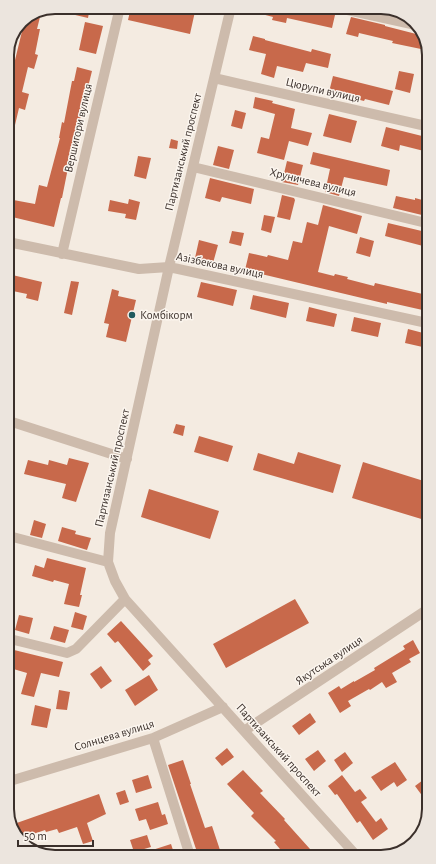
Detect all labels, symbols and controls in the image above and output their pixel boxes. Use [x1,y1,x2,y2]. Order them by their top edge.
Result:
street label: Цюрупи вулиця [284,76,361,105]
street label: Вершигори вулиця [62,82,95,174]
street label: Партизанський проспект [163,91,204,212]
street label: Хруничева вулиця [268,165,358,200]
street label: Азізбекова вулиця [175,250,265,281]
place label: Комбікорм [140,309,193,321]
marker: Комбікорм [127,310,137,320]
street label: Партизанський проспект [93,407,132,528]
street label: Якутська вулиця [293,633,365,688]
street label: Партизанський проспект [234,701,324,799]
street label: Солнцева вулиця [72,717,156,754]
scale bar [18,822,93,848]
text: 50 m [24,830,47,842]

